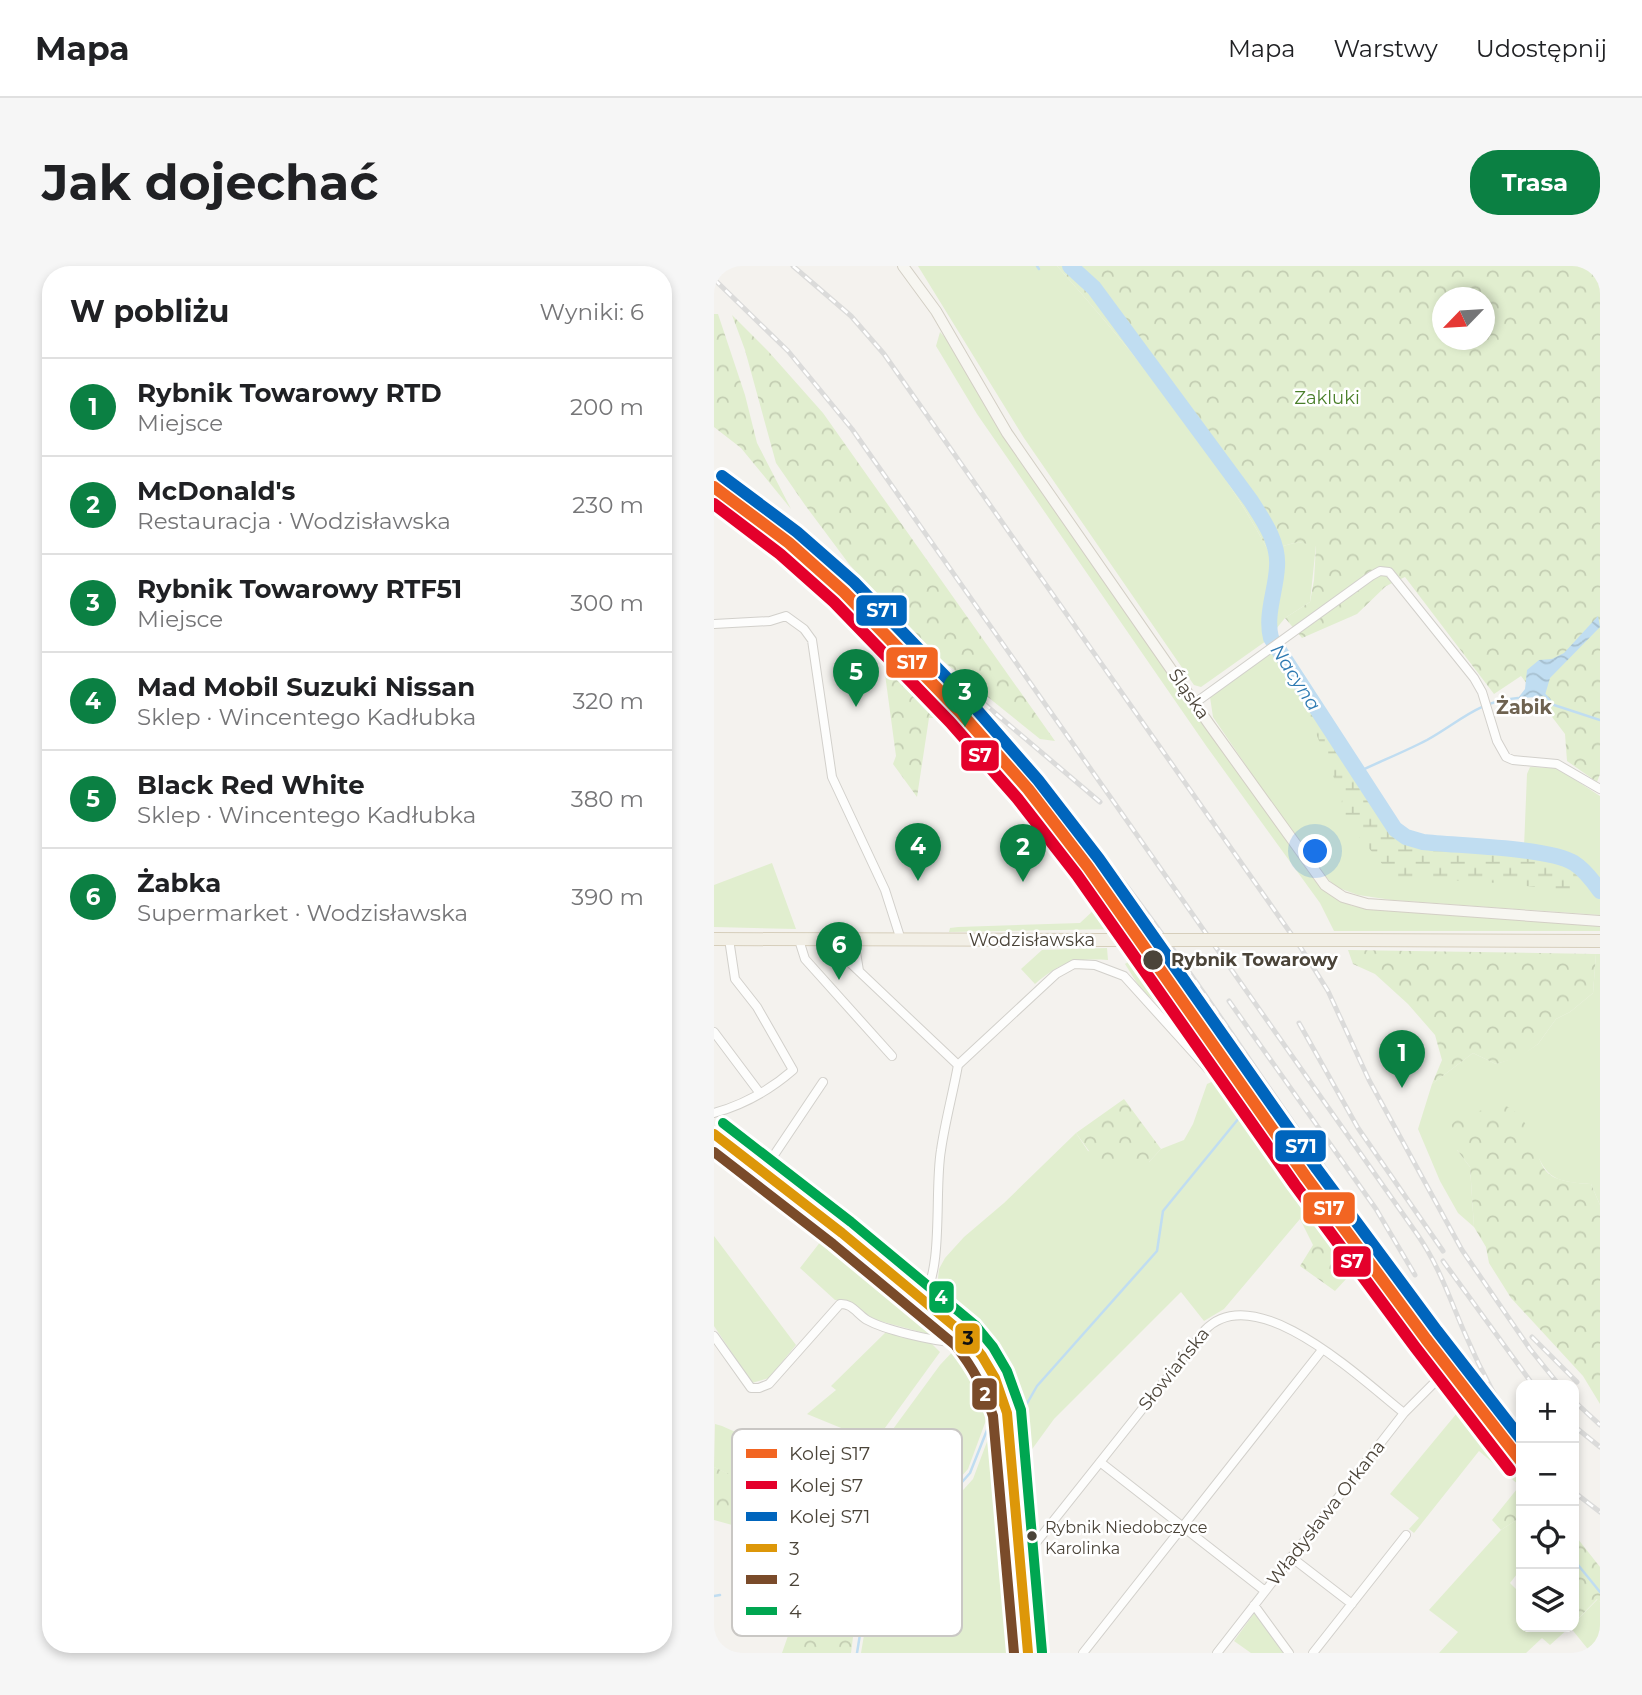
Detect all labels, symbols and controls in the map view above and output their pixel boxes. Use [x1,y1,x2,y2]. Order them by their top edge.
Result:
text: Mapa [35,28,130,68]
text: Mapa [1228,34,1295,63]
text: Warstwy [1333,34,1438,63]
text: Udostępnij [1476,34,1607,63]
button: Trasa [1470,150,1600,215]
text: Jak dojechać [42,153,378,212]
north arrow [1432,287,1495,350]
text: W pobliżu [70,293,229,330]
text: Wyniki: 6 [539,298,644,326]
text: Rybnik Towarowy RTD [137,377,442,409]
park label: Zakluki [1294,387,1360,409]
text: 1 [88,393,98,421]
text: 200 m [570,393,644,421]
text: Miejsce [137,409,223,437]
text: McDonald's [137,475,295,507]
text: 2 [86,491,100,519]
text: 230 m [572,491,644,519]
text: Restauracja · Wodzisławska [137,507,451,535]
text: Rybnik Towarowy RTF51 [137,573,462,605]
text: 3 [86,589,100,617]
text: 300 m [570,589,644,617]
line badge: S71 [855,594,908,627]
text: S71 [866,599,898,622]
text: Miejsce [137,605,223,633]
water label: Nacyna [1266,640,1326,715]
line badge: S17 [885,646,939,679]
pin: 5 [833,649,879,707]
text: S17 [896,651,928,674]
street label: Śląska [1164,665,1214,723]
pin: 3 [942,669,988,727]
text: Mad Mobil Suzuki Nissan [137,671,475,703]
text: 4 [85,687,101,715]
text: 320 m [572,687,644,715]
district label: Żabik [1496,695,1552,719]
text: Sklep · Wincentego Kadłubka [137,703,476,731]
line badge: S7 [960,739,1000,772]
text: S7 [968,744,992,767]
text: Black Red White [137,769,365,801]
text: 5 [86,785,100,813]
text: 380 m [571,785,644,813]
text: Sklep · Wincentego Kadłubka [137,801,476,829]
pin: 4 [895,823,941,881]
pin: 2 [1000,824,1046,882]
your location [1298,834,1332,868]
text: Żabka [137,867,221,899]
text: 6 [86,883,100,911]
text: 390 m [571,883,644,911]
text: Supermarket · Wodzisławska [137,899,468,927]
pin: 6 [816,922,862,980]
street label: Wodzisławska [969,929,1095,951]
marker: Rybnik Towarowy [1141,948,1165,972]
place label: Rybnik Towarowy [1171,949,1338,971]
pin: 1 [1379,1030,1425,1088]
line badge: S71 [1274,1129,1327,1163]
text: S71 [1285,1135,1317,1158]
line badge: S17 [1302,1191,1356,1225]
text: S17 [1313,1197,1345,1220]
line badge: S7 [1332,1245,1372,1278]
text: S7 [1340,1250,1364,1273]
line badge: 4 [928,1280,955,1314]
text: 4 [934,1286,948,1309]
line badge: 3 [954,1322,981,1355]
street label: Słowiańska [1134,1323,1214,1415]
text: 3 [961,1327,974,1350]
line badge: 2 [971,1377,998,1411]
map controls [1516,1380,1579,1632]
button: + [1516,1380,1579,1443]
text: 2 [979,1383,991,1406]
legend [732,1429,962,1636]
street label: Władysława Orkana [1262,1436,1390,1590]
text: Kolej S17 [789,1442,870,1465]
button: − [1516,1443,1579,1506]
text: Kolej S7 [789,1474,863,1497]
text: Kolej S71 [789,1505,870,1528]
button: locate [1516,1506,1579,1569]
place label: Rybnik Niedobczyce Karolinka [1045,1518,1207,1558]
marker: Rybnik Niedobczyce Karolinka [1025,1529,1039,1543]
text: 3 [789,1537,800,1560]
text: 2 [789,1568,800,1591]
button: layers [1516,1569,1579,1632]
text: 4 [789,1600,802,1623]

